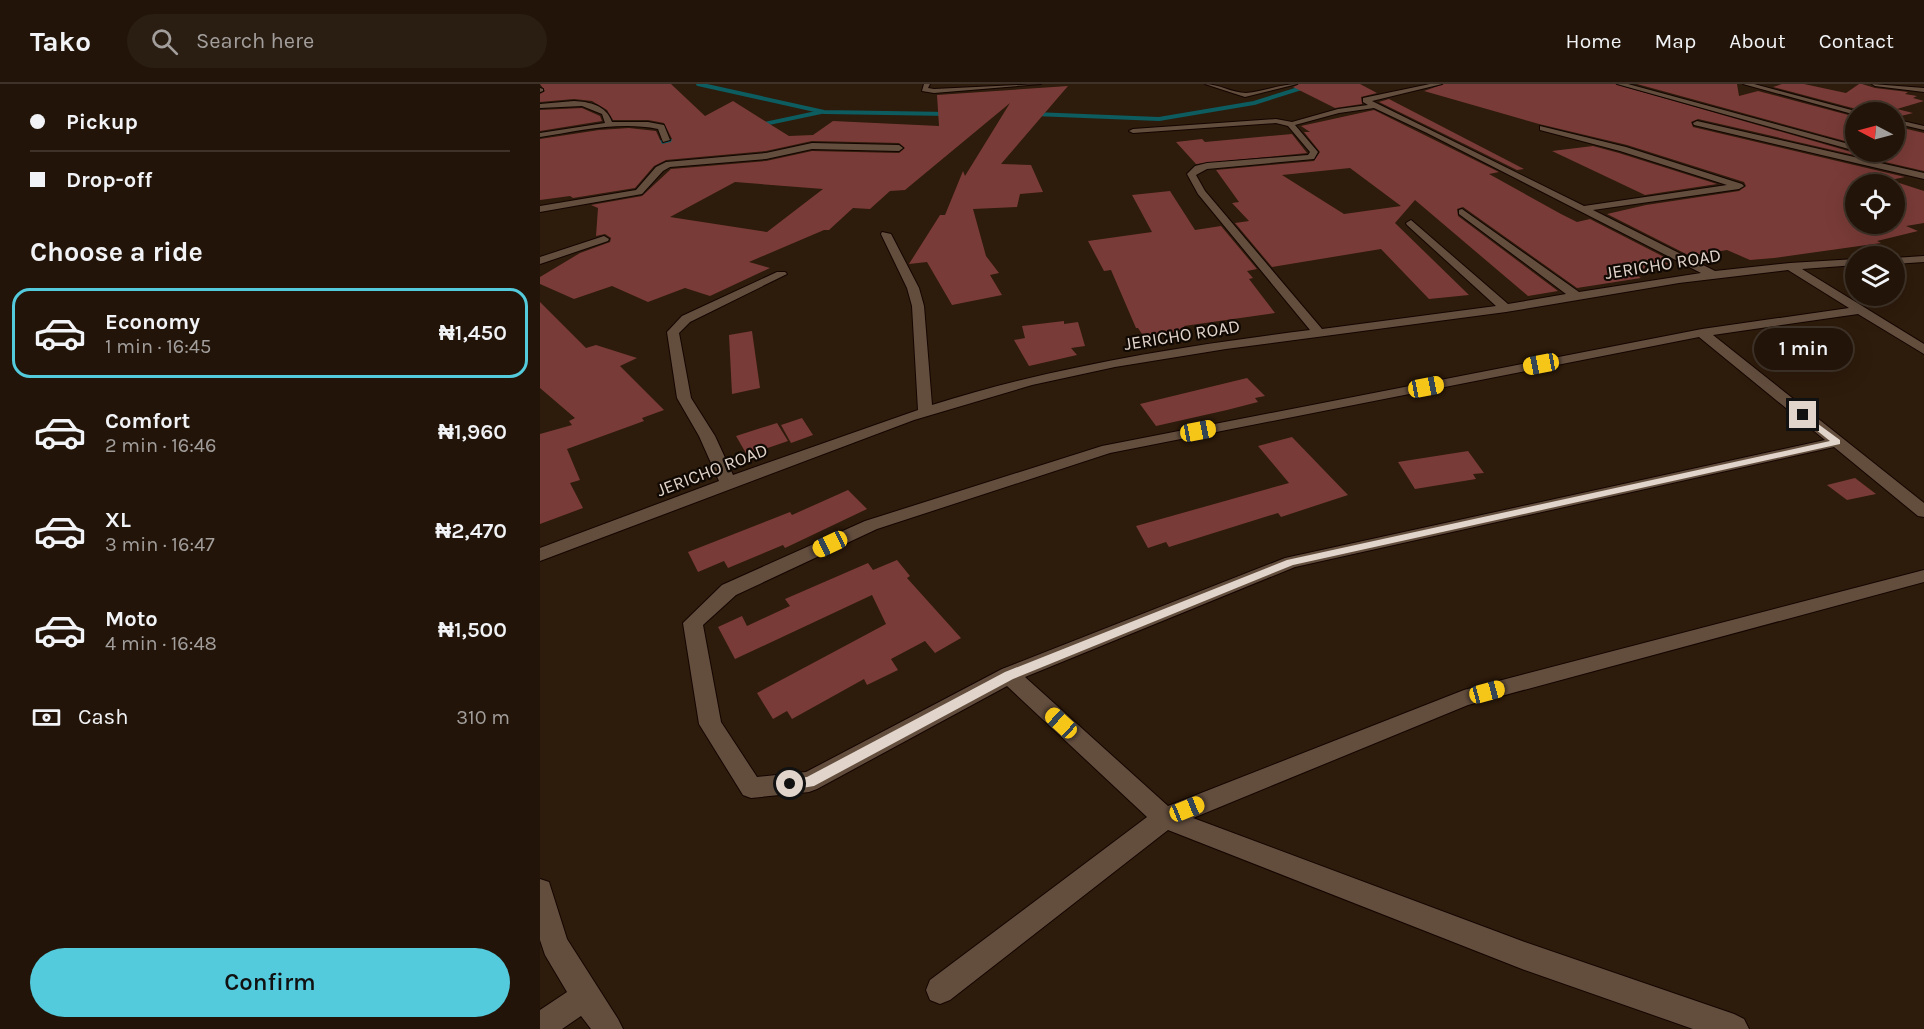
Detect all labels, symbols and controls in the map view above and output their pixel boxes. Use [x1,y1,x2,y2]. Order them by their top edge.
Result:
search box [127,14,547,68]
text: Tako [30,25,91,58]
icon: search [148,25,181,58]
text: Search here [196,28,314,54]
text: Home [1566,29,1622,53]
text: Map [1655,29,1696,53]
text: About [1729,29,1786,53]
text: Contact [1819,29,1894,53]
north arrow [1845,102,1905,162]
map controls [1845,102,1905,306]
text: Pickup [66,109,138,135]
text: Drop-off [66,167,152,193]
button: locate [1845,174,1905,234]
text: Choose a ride [30,236,203,268]
street label: JERICHO ROAD [1603,244,1723,284]
button: layers [1845,246,1905,306]
icon: car [33,306,87,360]
text: Economy [105,309,200,335]
street label: JERICHO ROAD [1122,315,1242,355]
text: ₦1,450 [439,320,507,346]
callout: 1 min [1754,328,1852,370]
text: 1 min · 16:45 [105,335,211,358]
text: 1 min [1779,337,1828,360]
car [1522,352,1560,376]
car [1407,375,1445,399]
route end [1789,401,1816,428]
icon: car [33,405,87,459]
text: Comfort [105,408,190,434]
text: ₦1,960 [438,419,507,445]
car [1179,419,1217,443]
text: 2 min · 16:46 [105,434,216,457]
street label: JERICHO ROAD [653,439,771,501]
icon: car [33,504,87,558]
text: XL [105,507,131,533]
text: ₦2,470 [435,518,507,544]
car [810,528,850,560]
text: 3 min · 16:47 [105,533,215,556]
icon: car [33,603,87,657]
text: Moto [105,606,158,632]
text: ₦1,500 [438,617,507,643]
text: 4 min · 16:48 [105,632,217,655]
car [1467,679,1507,705]
icon: cash [30,701,63,734]
text: Cash [78,704,128,730]
car [1042,704,1080,742]
text: 310 m [456,706,510,729]
route start [776,770,803,797]
car [1167,794,1207,824]
button: Confirm [30,948,510,1017]

